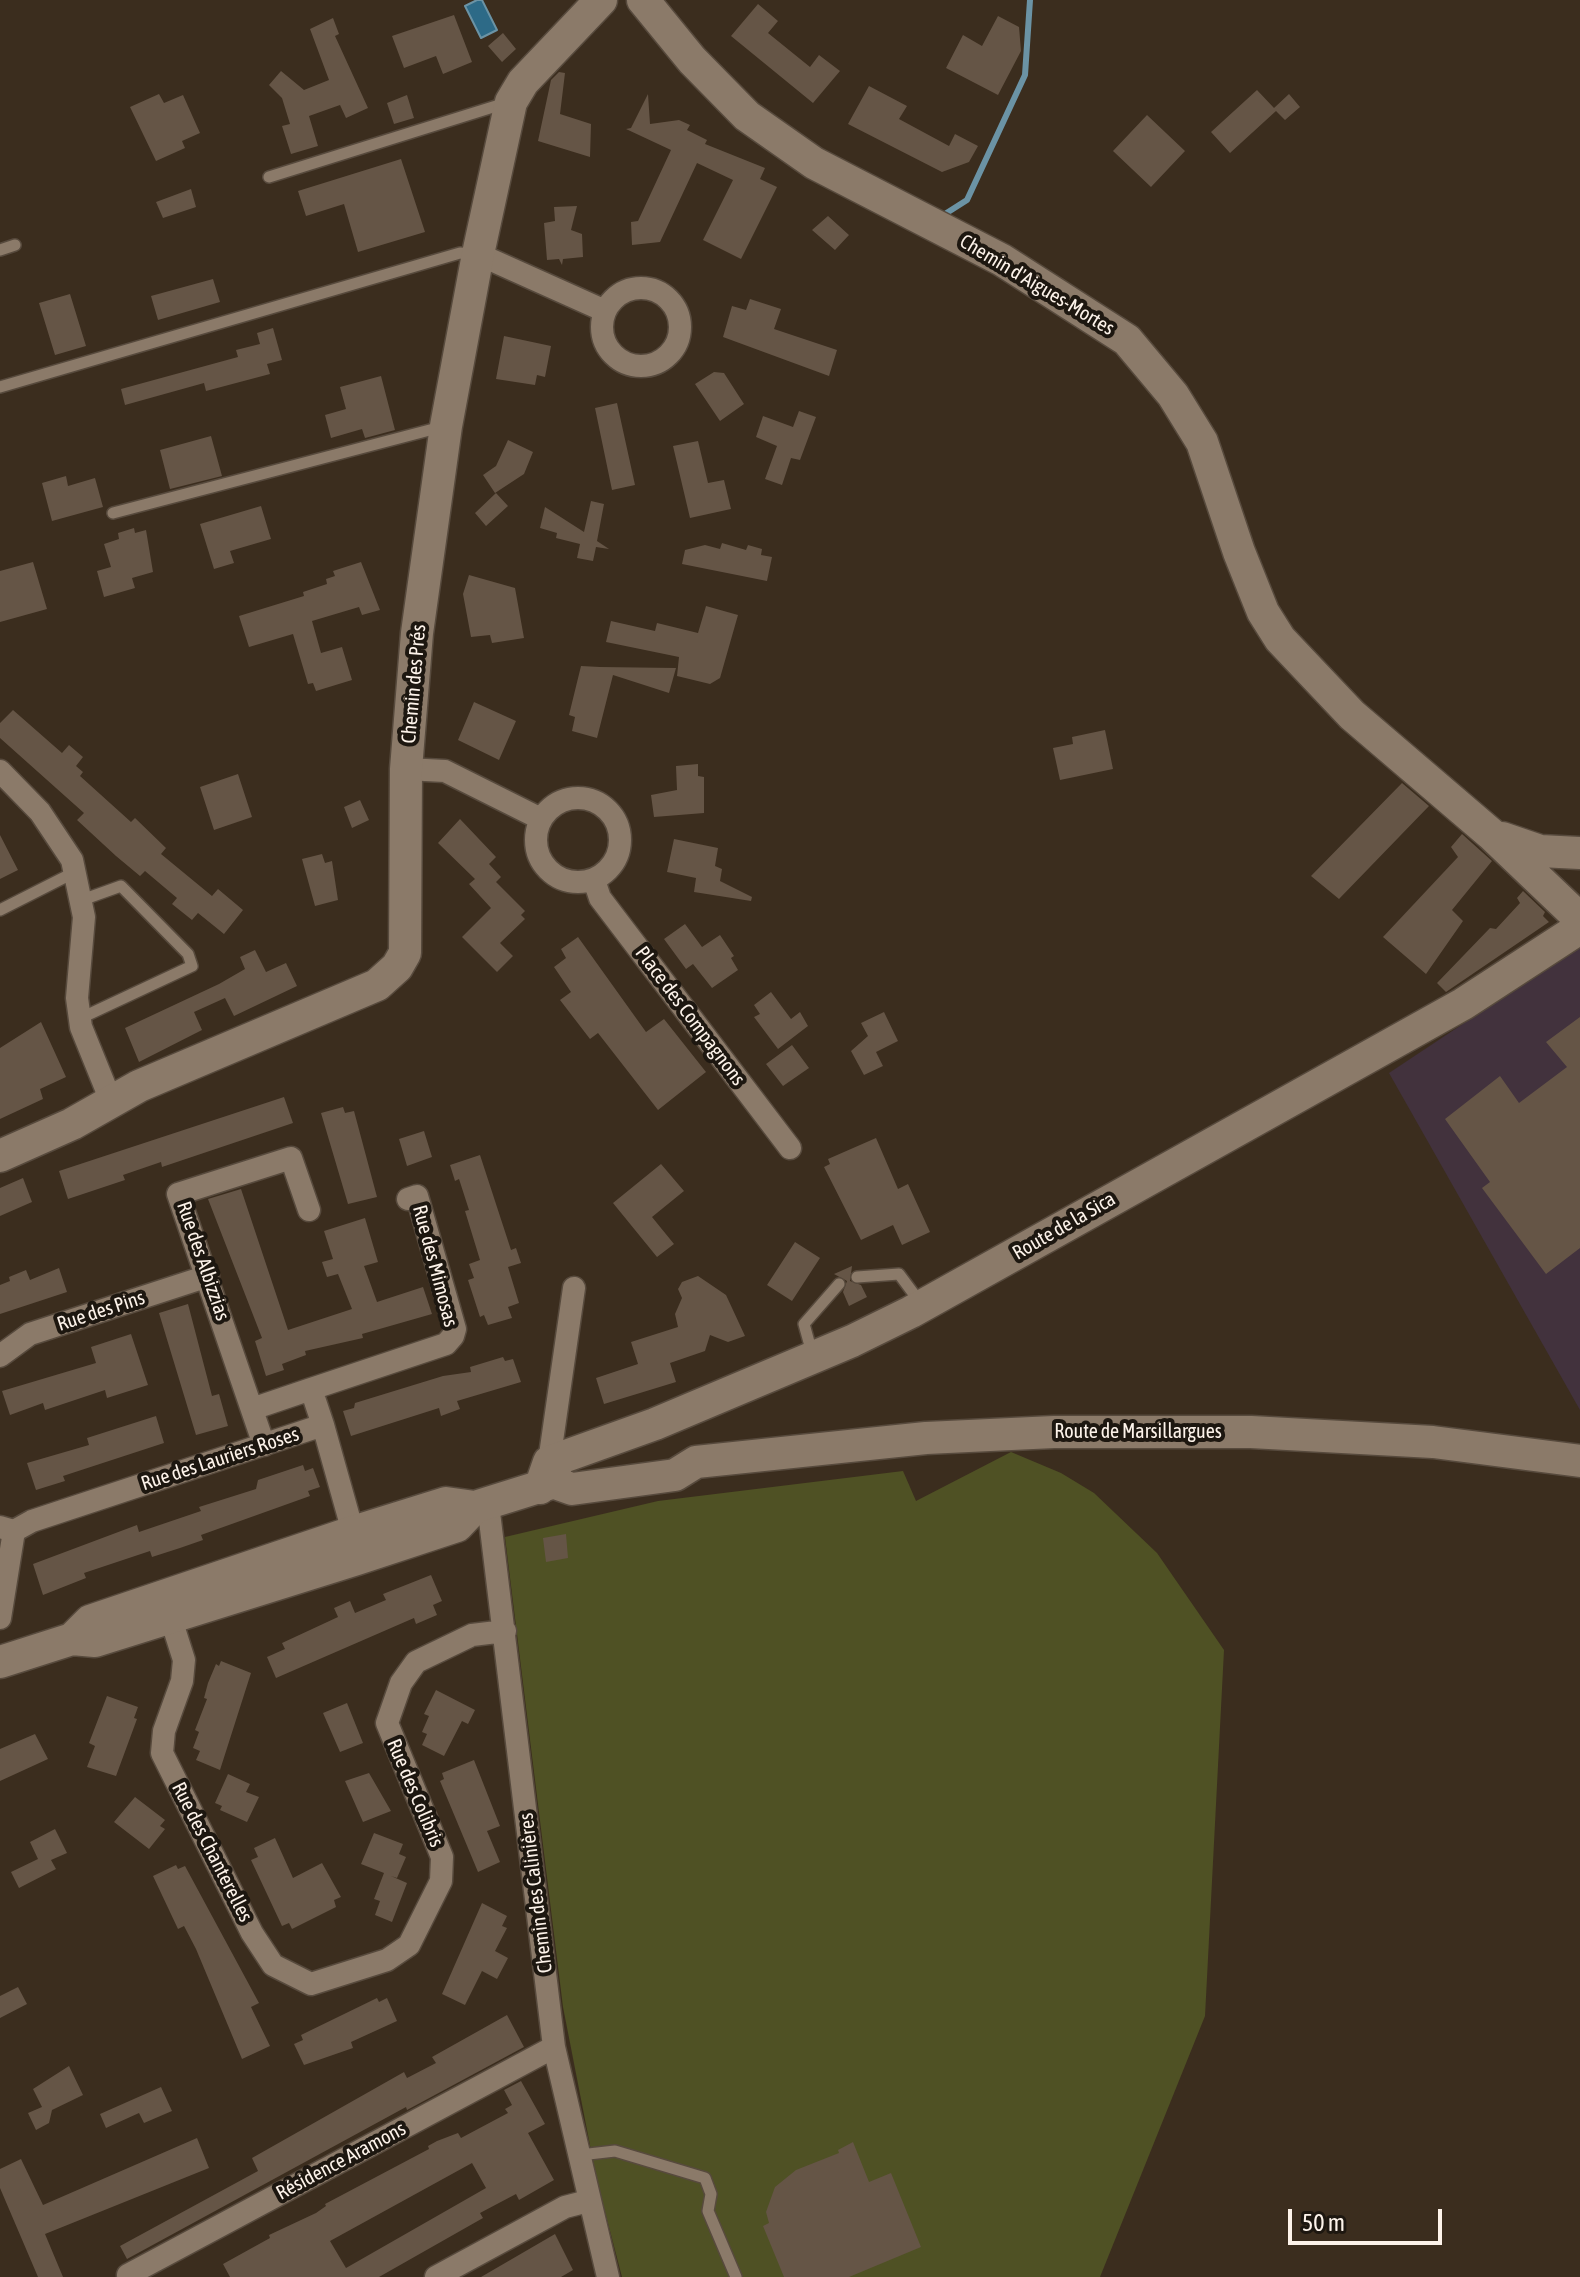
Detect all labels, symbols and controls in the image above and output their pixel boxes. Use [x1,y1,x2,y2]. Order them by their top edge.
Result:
street label: Chemin d'Aigues-Mortes [955,229,1119,341]
street label: Chemin des Prés [397,623,431,745]
street label: Place des Compagnons [630,942,750,1090]
street label: Route de la Sica [1008,1187,1120,1265]
street label: Rue des Albizzias [171,1198,235,1324]
street label: Rue des Mimosas [407,1202,463,1330]
street label: Rue des Pins [54,1286,148,1336]
street label: Route de Marsillargues [1054,1420,1222,1444]
street label: Rue des Lauriers Roses [138,1422,302,1496]
street label: Rue des Colibris [381,1735,449,1851]
street label: Rue des Chanterelles [166,1778,258,1926]
street label: Chemin des Calinières [514,1812,558,1974]
street label: Résidence Aramons [272,2117,410,2205]
scale bar [1292,2193,1446,2243]
text: 50 m [1302,2209,1345,2236]

